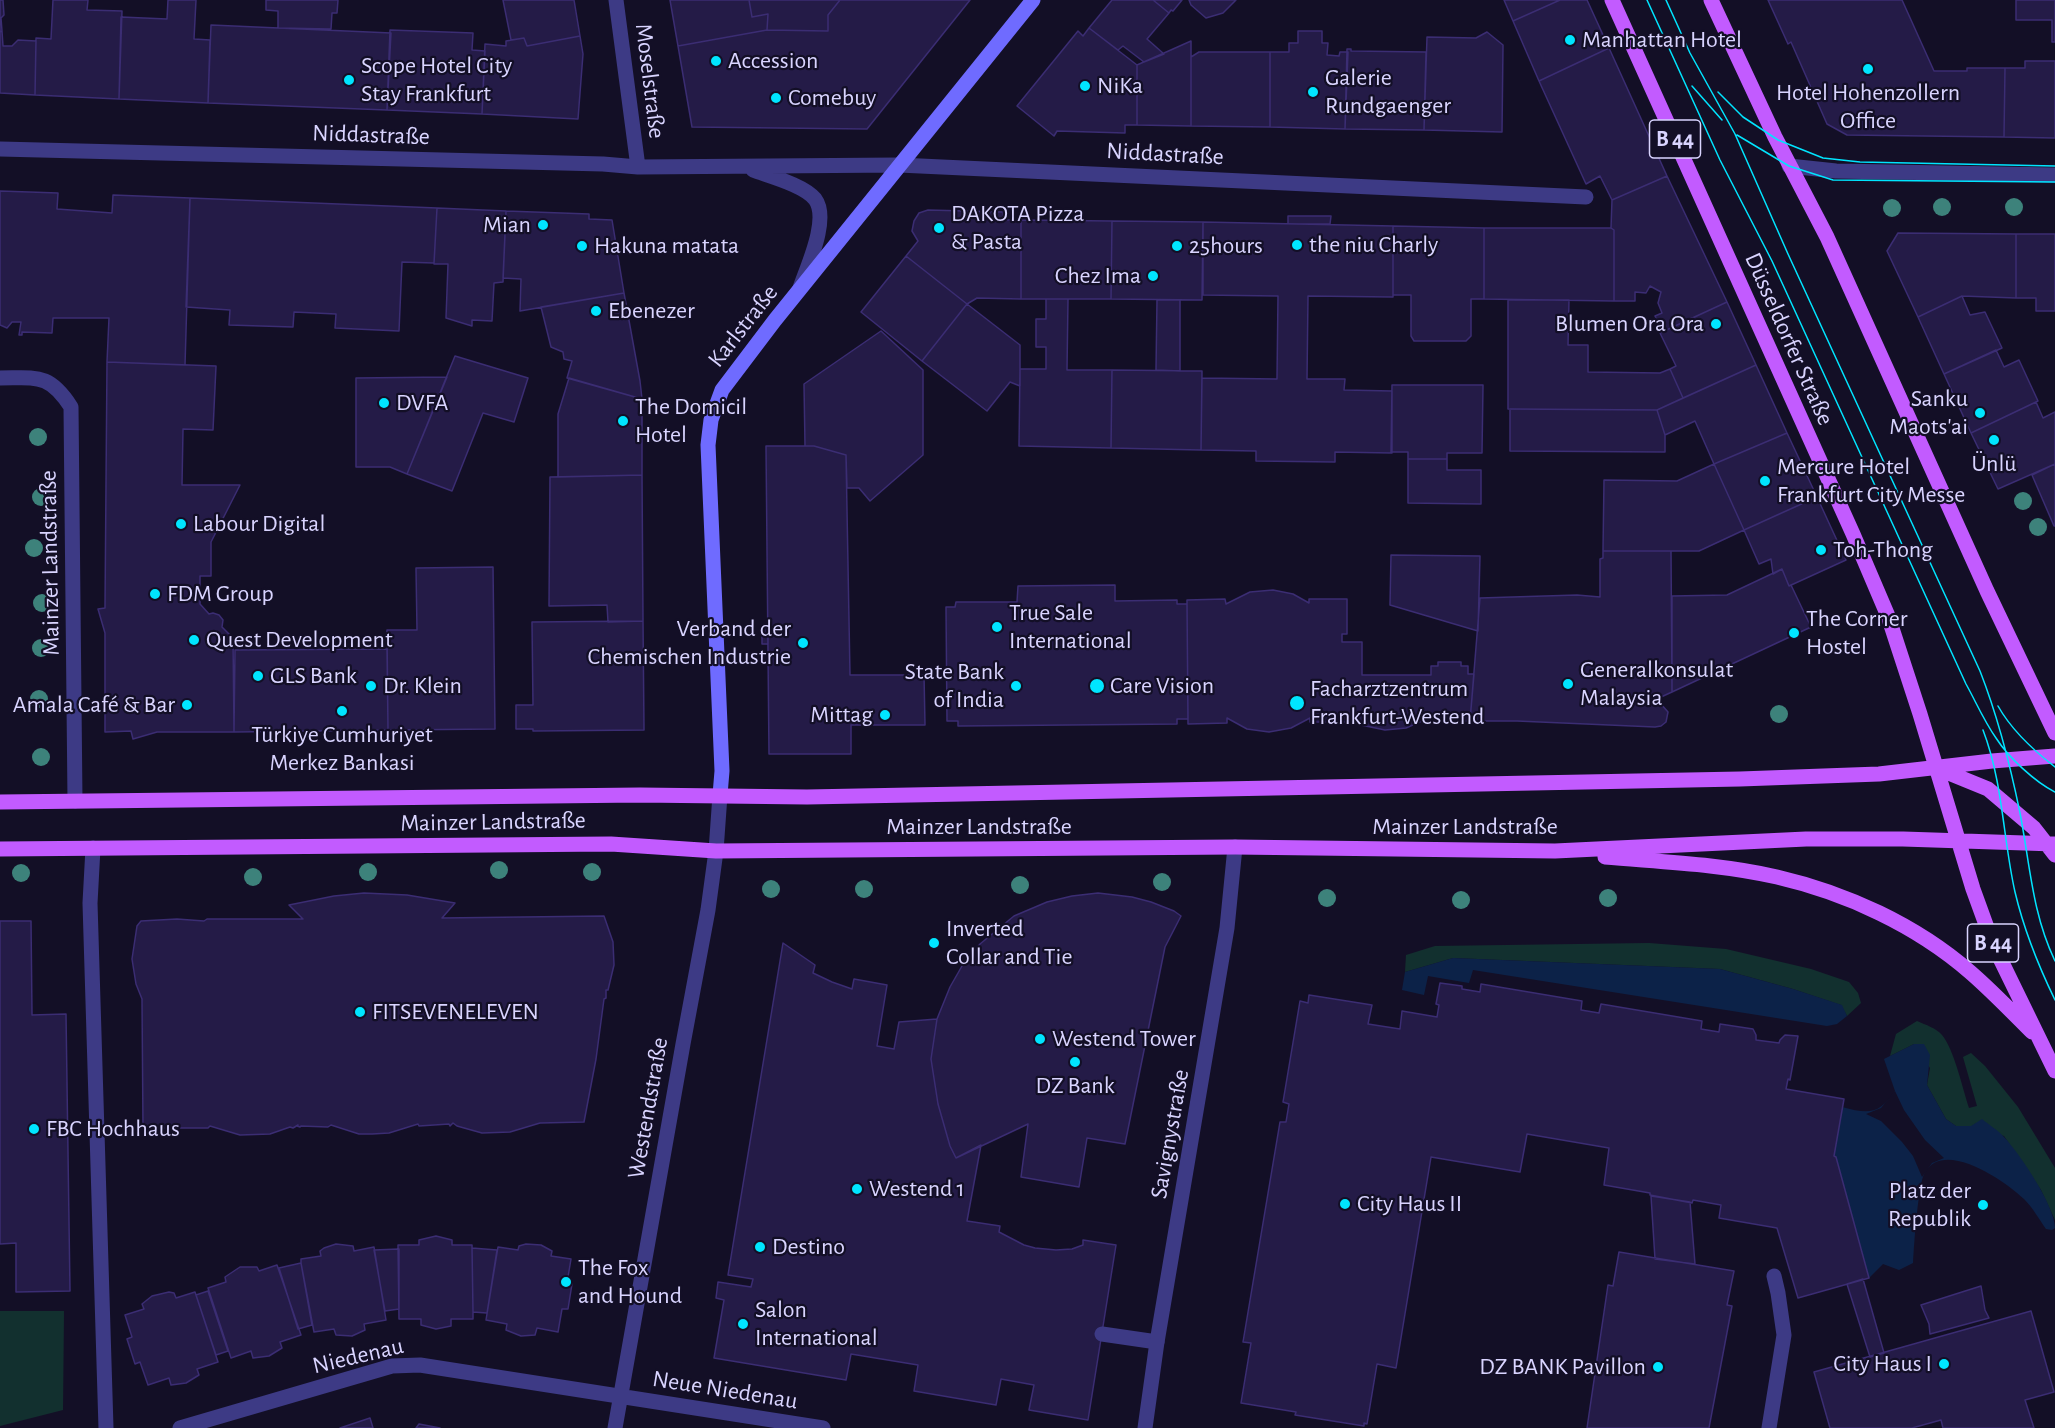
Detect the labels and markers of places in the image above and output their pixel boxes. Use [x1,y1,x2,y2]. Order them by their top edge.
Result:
place label: Manhattan Hotel [1582,26,1742,54]
marker: Manhattan Hotel [1563,33,1577,47]
place label: Accession [728,47,818,75]
place label: Scope Hotel City Stay Frankfurt [361,52,512,108]
marker: Accession [709,54,723,68]
marker: Hotel Hohenzollern Office [1861,62,1875,76]
place label: Galerie Rundgaenger [1325,64,1451,120]
place label: NiKa [1097,72,1143,100]
marker: Scope Hotel City Stay Frankfurt [342,73,356,87]
marker: NiKa [1078,79,1092,93]
place label: Hotel Hohenzollern Office [1776,79,1960,135]
place label: Comebuy [788,84,876,112]
marker: Galerie Rundgaenger [1306,85,1320,99]
marker: Comebuy [769,91,783,105]
place label: DAKOTA Pizza & Pasta [951,200,1084,256]
place label: Mian [483,211,531,239]
marker: Mian [536,218,550,232]
marker: DAKOTA Pizza & Pasta [932,221,946,235]
place label: the niu Charly [1309,231,1438,259]
place label: Hakuna matata [594,232,739,260]
place label: 25hours [1189,232,1263,260]
marker: the niu Charly [1290,238,1304,252]
marker: Hakuna matata [575,239,589,253]
marker: 25hours [1170,239,1184,253]
place label: Chez Ima [1055,262,1141,290]
marker: Chez Ima [1146,269,1160,283]
place label: Ebenezer [608,297,695,325]
marker: Ebenezer [589,304,603,318]
place label: Blumen Ora Ora [1555,310,1704,338]
marker: Blumen Ora Ora [1709,317,1723,331]
place label: Sanku Maots'ai [1889,385,1968,441]
place label: DVFA [396,389,448,417]
place label: The Domicil Hotel [635,393,747,449]
marker: DVFA [377,396,391,410]
marker: Sanku Maots'ai [1973,406,1987,420]
marker: The Domicil Hotel [616,414,630,428]
marker: Ünlü [1987,433,2001,447]
place label: Ünlü [1971,450,2017,478]
place label: Mercure Hotel Frankfurt City Messe [1777,453,1965,509]
marker: Mercure Hotel Frankfurt City Messe [1758,474,1772,488]
place label: Labour Digital [193,510,325,538]
marker: Labour Digital [174,517,188,531]
place label: Toh-Thong [1833,536,1933,564]
marker: Toh-Thong [1814,543,1828,557]
place label: FDM Group [167,580,274,608]
marker: FDM Group [148,587,162,601]
place label: True Sale International [1009,599,1132,655]
place label: The Corner Hostel [1806,605,1908,661]
place label: Verband der Chemischen Industrie [588,615,791,671]
marker: True Sale International [990,620,1004,634]
place label: Quest Development [206,626,393,654]
marker: The Corner Hostel [1787,626,1801,640]
marker: Quest Development [187,633,201,647]
marker: Verband der Chemischen Industrie [796,636,810,650]
place label: Generalkonsulat Malaysia [1580,656,1733,712]
place label: State Bank of India [905,658,1004,714]
place label: GLS Bank [270,662,357,690]
marker: GLS Bank [251,669,265,683]
place label: Dr. Klein [383,672,462,700]
place label: Care Vision [1110,672,1214,700]
place label: Facharztzentrum Frankfurt-Westend [1310,675,1485,731]
marker: Care Vision [1088,677,1106,695]
marker: Generalkonsulat Malaysia [1561,677,1575,691]
marker: Dr. Klein [364,679,378,693]
marker: State Bank of India [1009,679,1023,693]
place label: Amala Café & Bar [13,691,175,719]
marker: Facharztzentrum Frankfurt-Westend [1288,694,1306,712]
marker: Amala Café & Bar [180,698,194,712]
place label: Mittag [810,701,873,729]
marker: Türkiye Cumhuriyet Merkez Bankasi [335,704,349,718]
marker: Mittag [878,708,892,722]
place label: Türkiye Cumhuriyet Merkez Bankasi [251,721,433,777]
place label: Inverted Collar and Tie [946,915,1072,971]
marker: Inverted Collar and Tie [927,936,941,950]
place label: FITSEVENELEVEN [372,998,539,1026]
marker: FITSEVENELEVEN [353,1005,367,1019]
place label: Westend Tower [1052,1025,1196,1053]
marker: Westend Tower [1033,1032,1047,1046]
marker: DZ Bank [1068,1055,1082,1069]
place label: DZ Bank [1035,1072,1115,1100]
place label: FBC Hochhaus [46,1115,180,1143]
marker: FBC Hochhaus [27,1122,41,1136]
place label: Westend 1 [869,1175,965,1203]
place label: Platz der Republik [1888,1177,1971,1233]
marker: Westend 1 [850,1182,864,1196]
place label: City Haus II [1357,1190,1462,1218]
marker: City Haus II [1338,1197,1352,1211]
marker: Platz der Republik [1976,1198,1990,1212]
place label: Destino [772,1233,845,1261]
marker: Destino [753,1240,767,1254]
place label: The Fox and Hound [578,1254,682,1310]
marker: The Fox and Hound [559,1275,573,1289]
place label: Salon International [755,1296,878,1352]
marker: Salon International [736,1317,750,1331]
place label: City Haus I [1833,1350,1932,1378]
place label: DZ BANK Pavillon [1479,1353,1646,1381]
marker: City Haus I [1937,1357,1951,1371]
marker: DZ BANK Pavillon [1651,1360,1665,1374]

